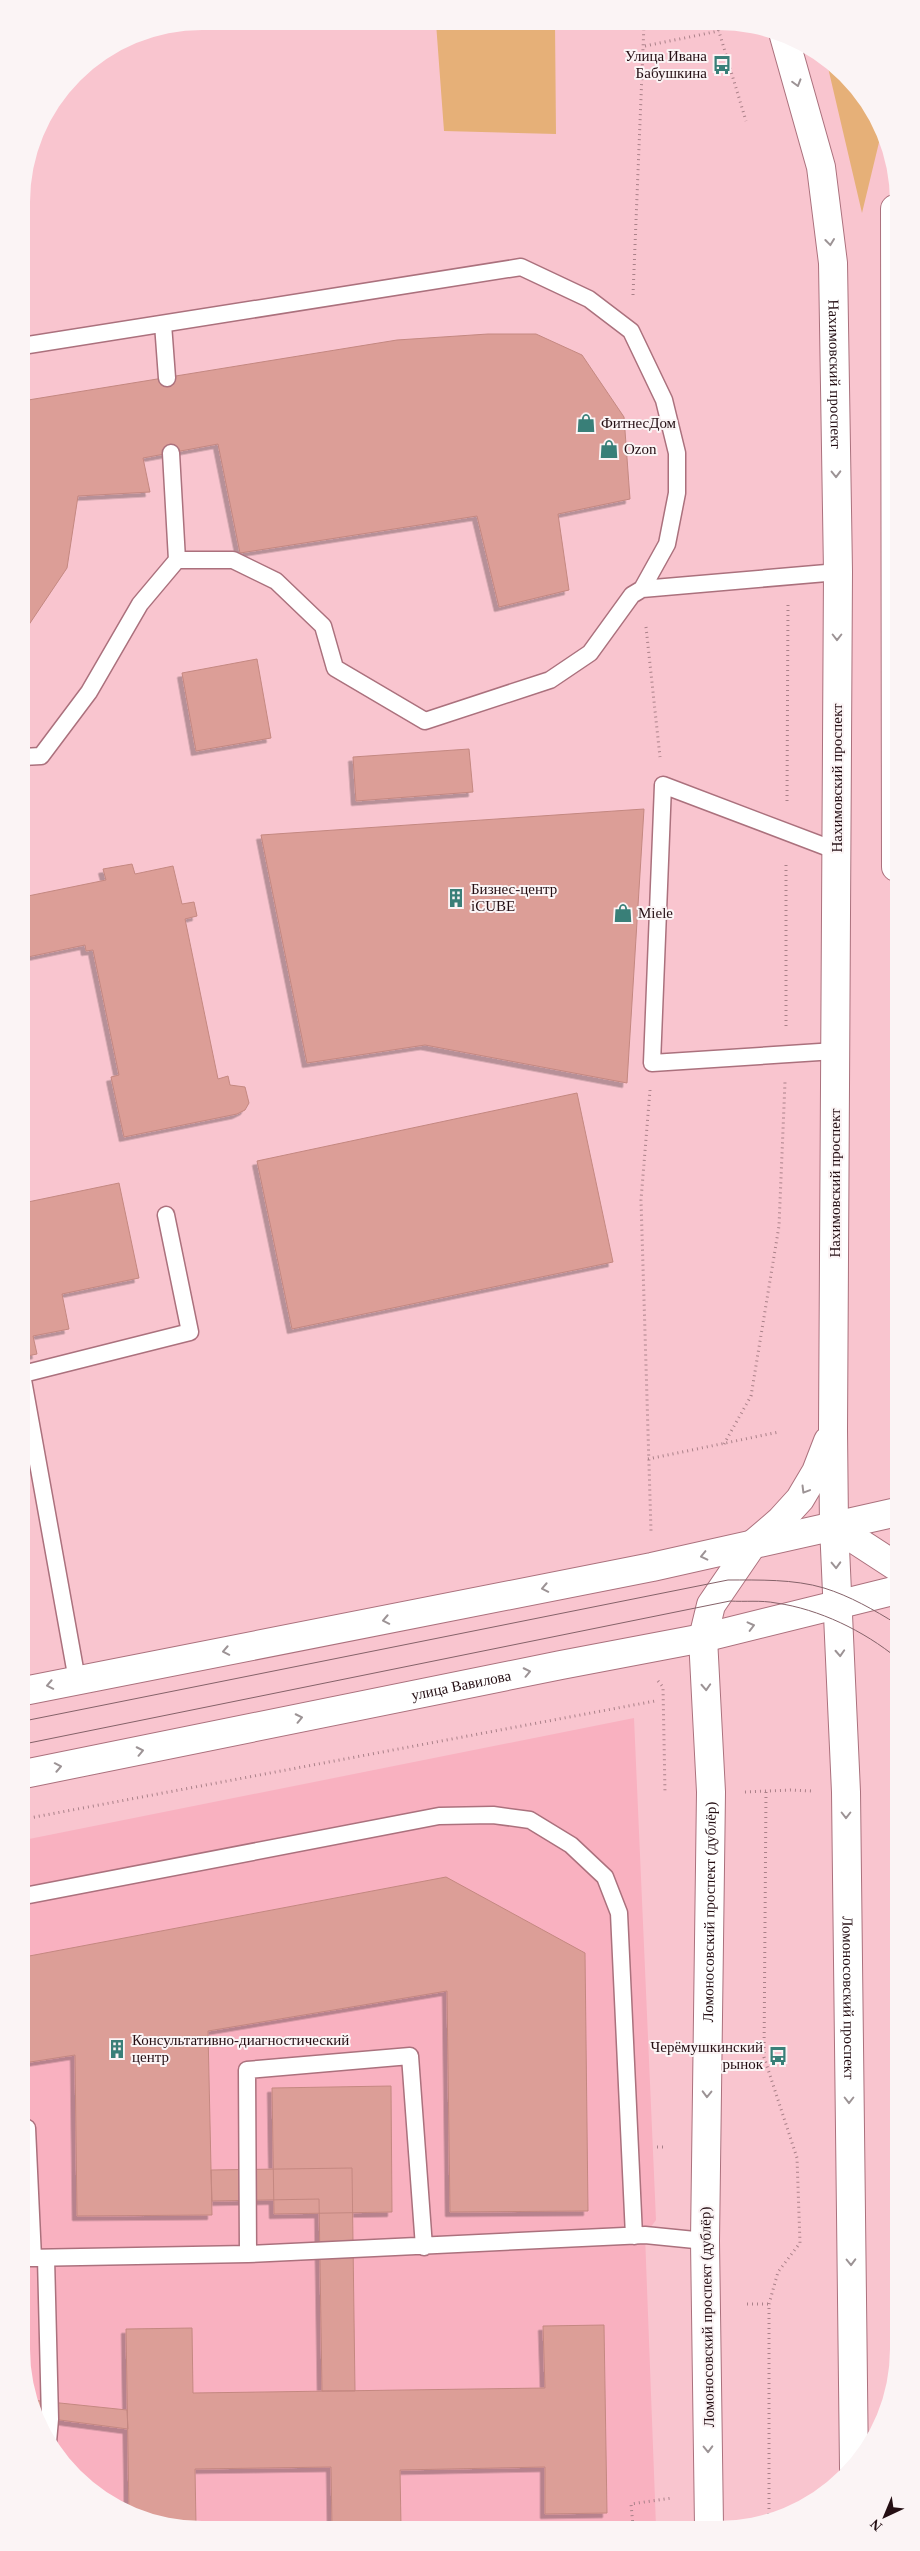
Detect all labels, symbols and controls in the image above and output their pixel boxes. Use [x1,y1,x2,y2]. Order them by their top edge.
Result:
place label: Улица Ивана Бабушкина [625,48,707,81]
bus stop icon: Улица Ивана Бабушкина [711,54,733,76]
one-way arrow [791,79,802,88]
one-way arrow [825,238,835,246]
street label: Нахимовский проспект [826,299,844,449]
shop icon: ФитнесДом [575,412,597,434]
place label: ФитнесДом [601,415,677,431]
shop icon: Ozon [598,438,620,460]
place label: Ozon [624,441,657,457]
one-way arrow [831,470,841,478]
one-way arrow [832,633,842,641]
street label: Нахимовский проспект [829,703,845,853]
place label: Бизнес-центр iCUBE [471,881,557,914]
building icon: Бизнес-центр iCUBE [445,887,467,909]
shop icon: Miele [612,902,634,924]
place label: Miele [638,905,673,921]
street label: Нахимовский проспект [827,1108,843,1258]
one-way arrow [802,1485,812,1494]
one-way arrow [700,1550,709,1561]
one-way arrow [830,1561,841,1569]
one-way arrow [541,1583,550,1593]
one-way arrow [381,1614,390,1624]
one-way arrow [746,1621,755,1632]
one-way arrow [222,1645,231,1656]
one-way arrow [834,1649,845,1657]
street label: улица Вавилова [410,1667,513,1703]
one-way arrow [523,1667,532,1677]
one-way arrow [46,1680,55,1690]
one-way arrow [700,1683,711,1691]
one-way arrow [295,1713,304,1724]
one-way arrow [136,1746,145,1756]
one-way arrow [54,1762,63,1773]
street label: Ломоносовский проспект (дублёр) [700,1801,720,2023]
one-way arrow [841,1812,851,1819]
street label: Ломоносовский проспект [839,1916,857,2080]
place label: Консультативно-диагностический центр [132,2032,349,2065]
building icon: Консультативно-диагностический центр [106,2038,128,2060]
place label: Черёмушкинский рынок [651,2039,764,2072]
bus stop icon: Черёмушкинский рынок [767,2045,789,2067]
one-way arrow [702,2091,712,2099]
one-way arrow [843,2096,854,2104]
street label: Ломоносовский проспект (дублёр) [697,2206,718,2428]
one-way arrow [846,2259,856,2267]
one-way arrow [703,2446,713,2454]
north arrow [860,2491,910,2541]
text: N [867,2516,885,2534]

